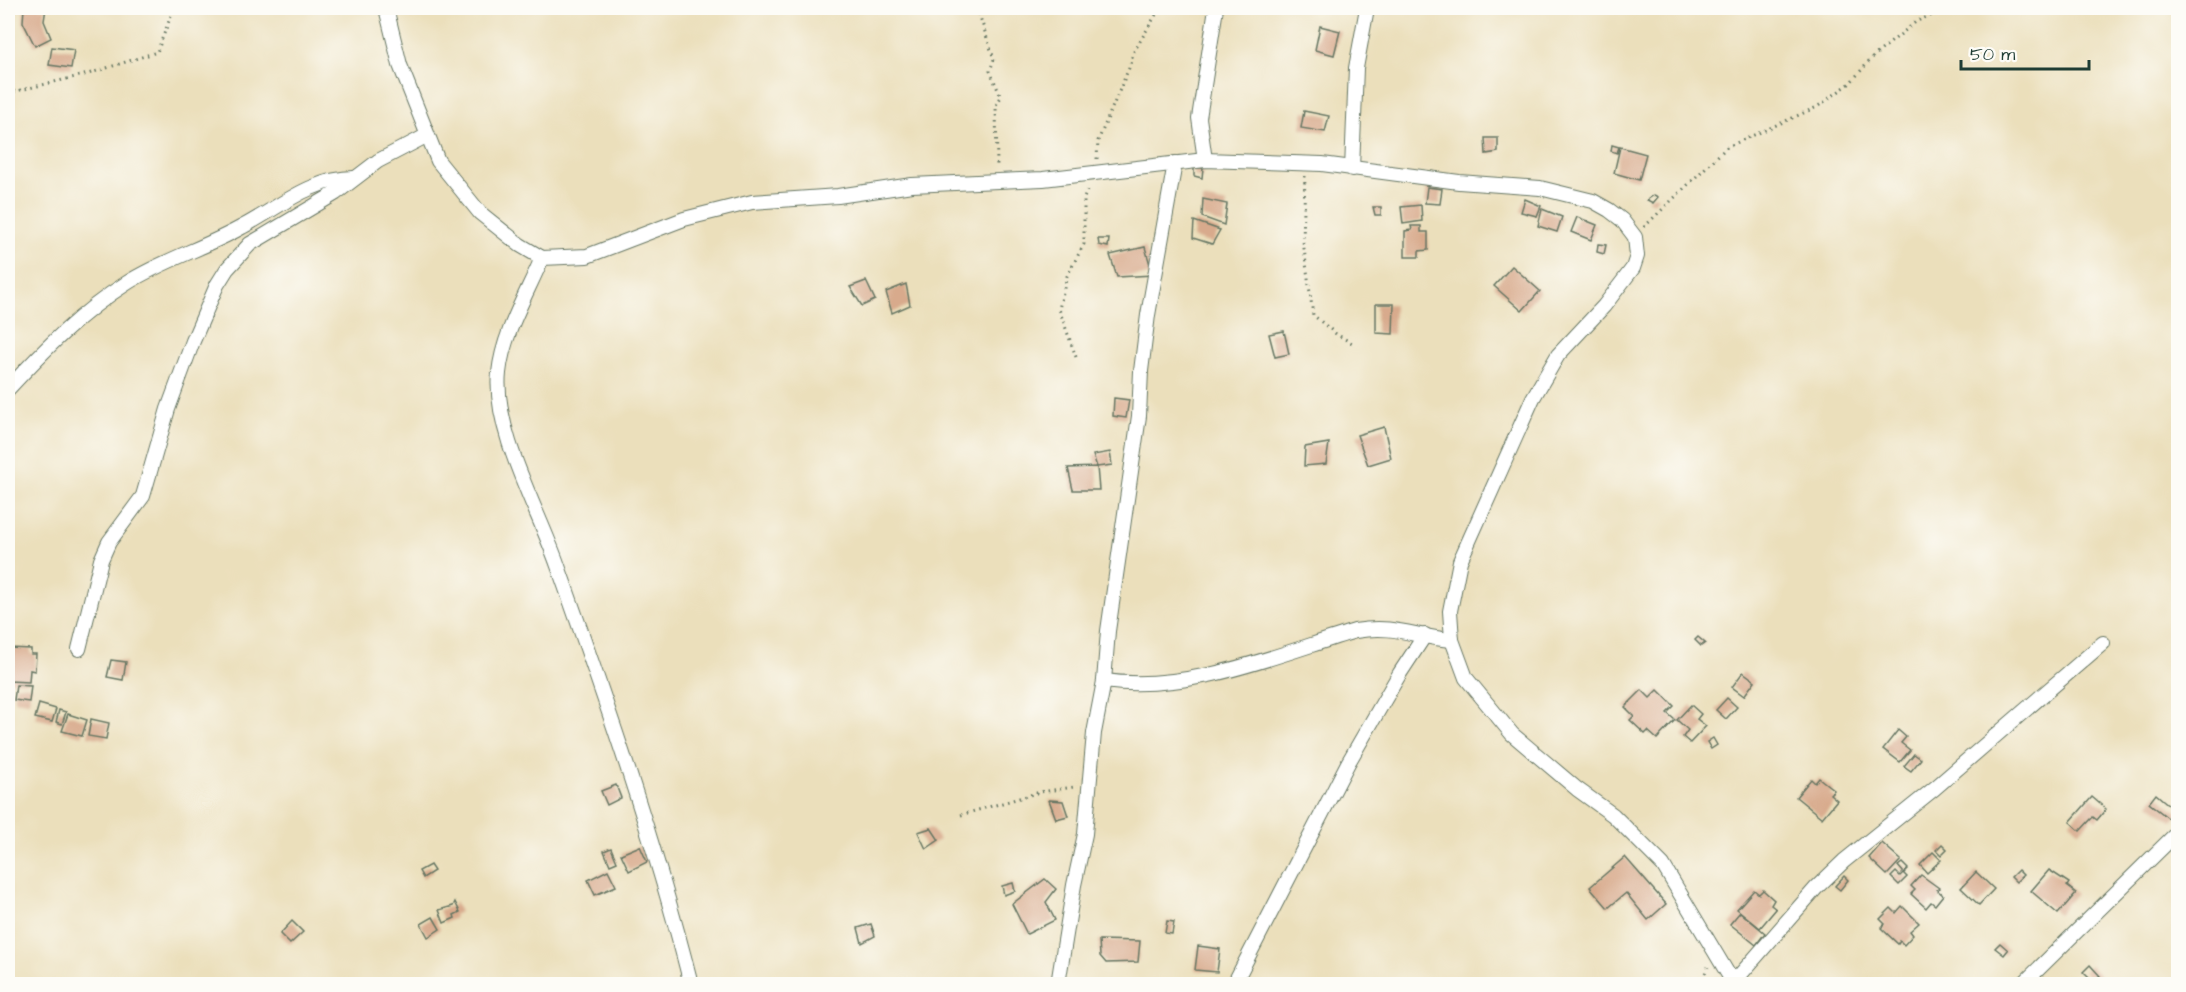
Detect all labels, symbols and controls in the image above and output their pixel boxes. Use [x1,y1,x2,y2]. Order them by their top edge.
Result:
scale bar [1961,33,2088,71]
text: 50 m [1970,42,2015,67]

